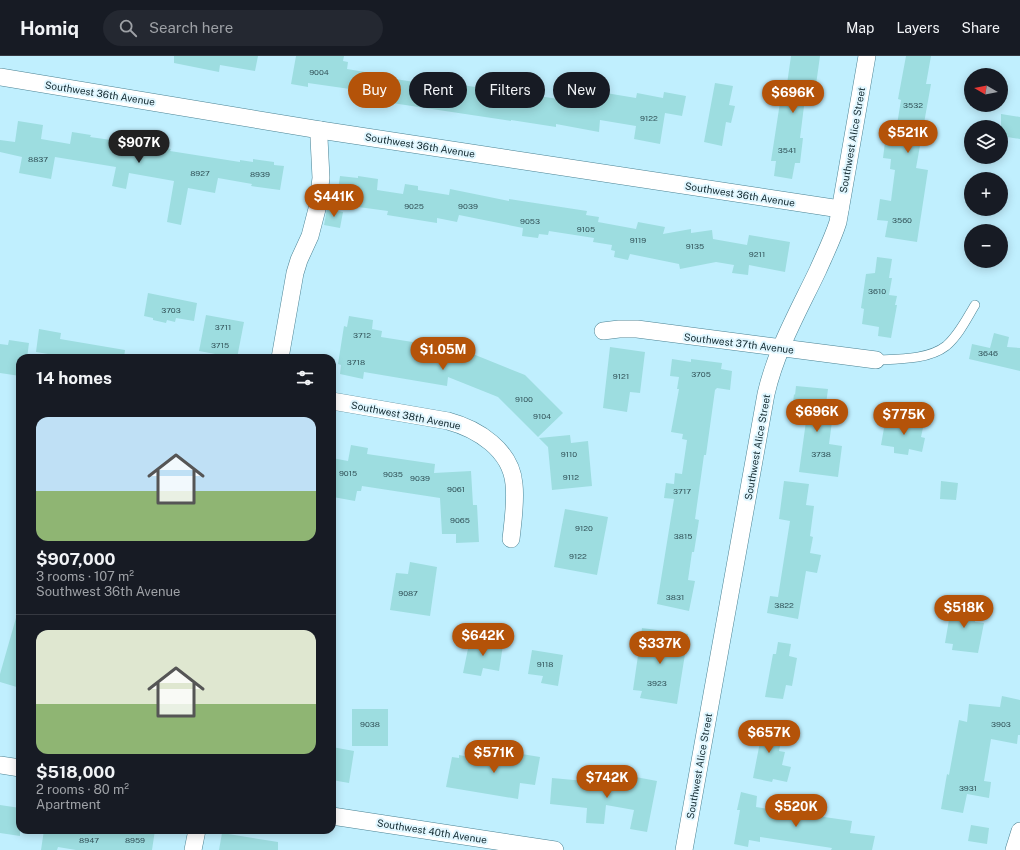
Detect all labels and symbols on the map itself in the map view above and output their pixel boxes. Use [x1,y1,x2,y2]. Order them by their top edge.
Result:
house number: 9004 [309,67,329,77]
north arrow [964,68,1008,112]
street label: Southwest 36th Avenue [44,78,156,108]
pin: $696K [765,80,821,114]
street label: Southwest Alice Street [837,86,867,194]
house number: 3532 [903,100,923,110]
house number: 9122 [640,113,658,123]
pin: $521K [880,120,936,154]
pin: $907K [111,130,167,164]
street label: Southwest 36th Avenue [364,130,476,160]
house number: 3541 [778,145,796,155]
house number: 8837 [28,154,48,164]
house number: 8927 [190,168,210,178]
house number: 8939 [250,169,270,179]
street label: Southwest 36th Avenue [684,179,796,209]
pin: $441K [306,184,362,218]
house number: 9025 [404,201,424,211]
house number: 9039 [458,201,478,211]
house number: 3560 [892,215,912,225]
house number: 9053 [520,216,540,226]
house number: 9105 [577,224,595,234]
house number: 9119 [630,235,646,245]
house number: 9135 [686,241,704,251]
house number: 9211 [749,249,765,259]
house number: 3610 [868,286,886,296]
house number: 3703 [161,305,181,315]
house number: 3711 [215,322,231,332]
house number: 3712 [353,330,371,340]
street label: Southwest 37th Avenue [683,330,795,356]
pin: $1.05M [410,337,476,371]
house number: 3715 [211,340,229,350]
house number: 3646 [978,348,998,358]
house number: 3718 [347,357,365,367]
house number: 3705 [691,369,711,379]
house number: 9121 [613,371,629,381]
street label: Southwest Alice Street [742,393,772,501]
house number: 9100 [515,394,533,404]
street label: Southwest 38th Avenue [350,398,462,432]
pin: $696K [789,399,845,433]
pin: $775K [876,402,932,436]
house number: 9104 [533,411,551,421]
house number: 9110 [561,449,577,459]
house number: 3738 [811,449,831,459]
house number: 9015 [339,468,357,478]
house number: 9035 [383,469,403,479]
house number: 9112 [563,472,579,482]
house number: 9039 [410,473,430,483]
house number: 9061 [447,484,465,494]
house number: 3717 [673,486,691,496]
house number: 9065 [450,515,470,525]
house number: 9120 [575,523,593,533]
house number: 3815 [674,531,692,541]
house number: 9122 [569,551,587,561]
house number: 9087 [398,588,418,598]
house number: 3831 [666,592,684,602]
pin: $518K [936,595,992,629]
house number: 3822 [774,600,794,610]
pin: $642K [455,623,511,657]
pin: $337K [632,631,688,665]
house number: 9118 [537,659,553,669]
house number: 3923 [647,678,667,688]
street label: Southwest Alice Street [684,712,714,820]
house number: 9038 [360,719,380,729]
house number: 3903 [991,719,1011,729]
pin: $657K [741,720,797,754]
pin: $571K [466,740,522,774]
pin: $742K [579,765,635,799]
house number: 3931 [959,783,977,793]
pin: $520K [768,794,824,828]
street label: Southwest 40th Avenue [376,816,488,846]
house number: 8947 [79,835,99,845]
house number: 8959 [125,835,145,845]

